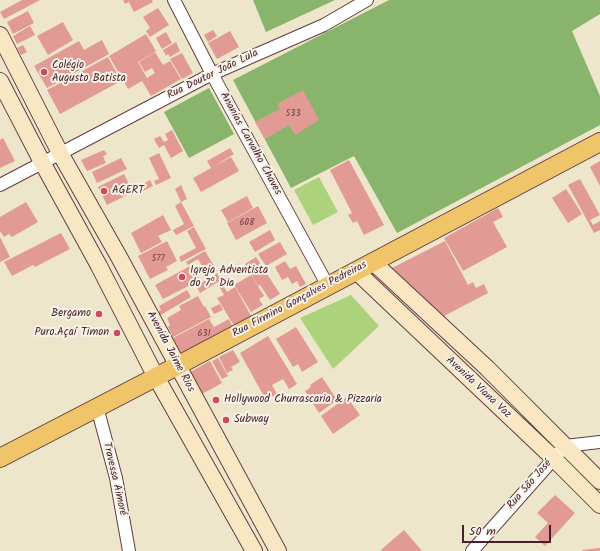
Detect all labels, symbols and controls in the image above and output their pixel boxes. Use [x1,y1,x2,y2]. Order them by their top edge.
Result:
street label: Rua Doutor João Lula [165,47,261,103]
place label: Colégio Augusto Batista [52,59,126,85]
marker: Colégio Augusto Batista [39,67,49,77]
street label: Ananias Carvalho Chaves [216,90,284,198]
house number: 533 [285,109,301,119]
place label: AGERT [112,184,144,198]
marker: AGERT [99,186,109,196]
house number: 608 [240,218,254,228]
house number: 577 [151,254,165,264]
street label: Rua Firmino Gonçalves Pedreiras [231,259,369,341]
place label: Igreja Adventista do 7º Dia [190,264,268,290]
marker: Igreja Adventista do 7º Dia [177,272,187,282]
place label: Bergamo [51,307,91,321]
marker: Bergamo [94,309,104,319]
street label: Avenida Jaime Rios [143,309,197,395]
place label: Puro.Açaí Timon [35,326,109,340]
marker: Puro.Açaí Timon [112,328,122,338]
house number: 631 [198,329,210,339]
street label: Avenida Viana Vaz [443,354,513,422]
place label: Hollywood Churrascaria & Pizzaria [224,393,382,407]
marker: Hollywood Churrascaria & Pizzaria [211,395,221,405]
place label: Subway [234,413,269,427]
marker: Subway [221,415,231,425]
street label: Travessa Aimoré [99,441,129,517]
street label: Rua São José [505,458,555,512]
scale bar [464,517,553,543]
text: 50 m [469,522,496,541]

